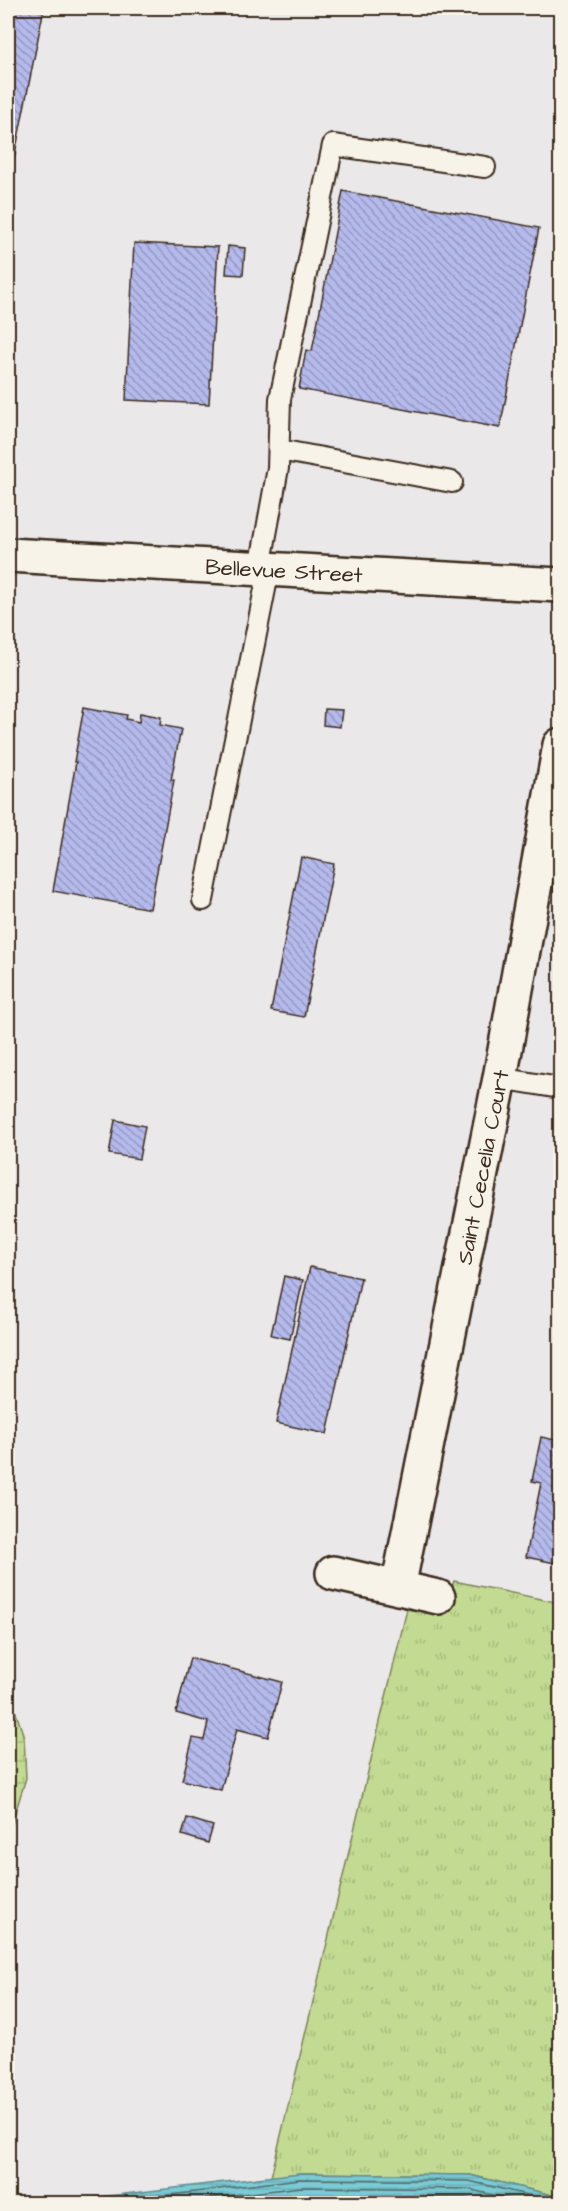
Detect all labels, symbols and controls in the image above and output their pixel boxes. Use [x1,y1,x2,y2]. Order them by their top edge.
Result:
street label: Bellevue Street [204,552,363,591]
street label: Saint Cecelia Court [449,1067,518,1267]

